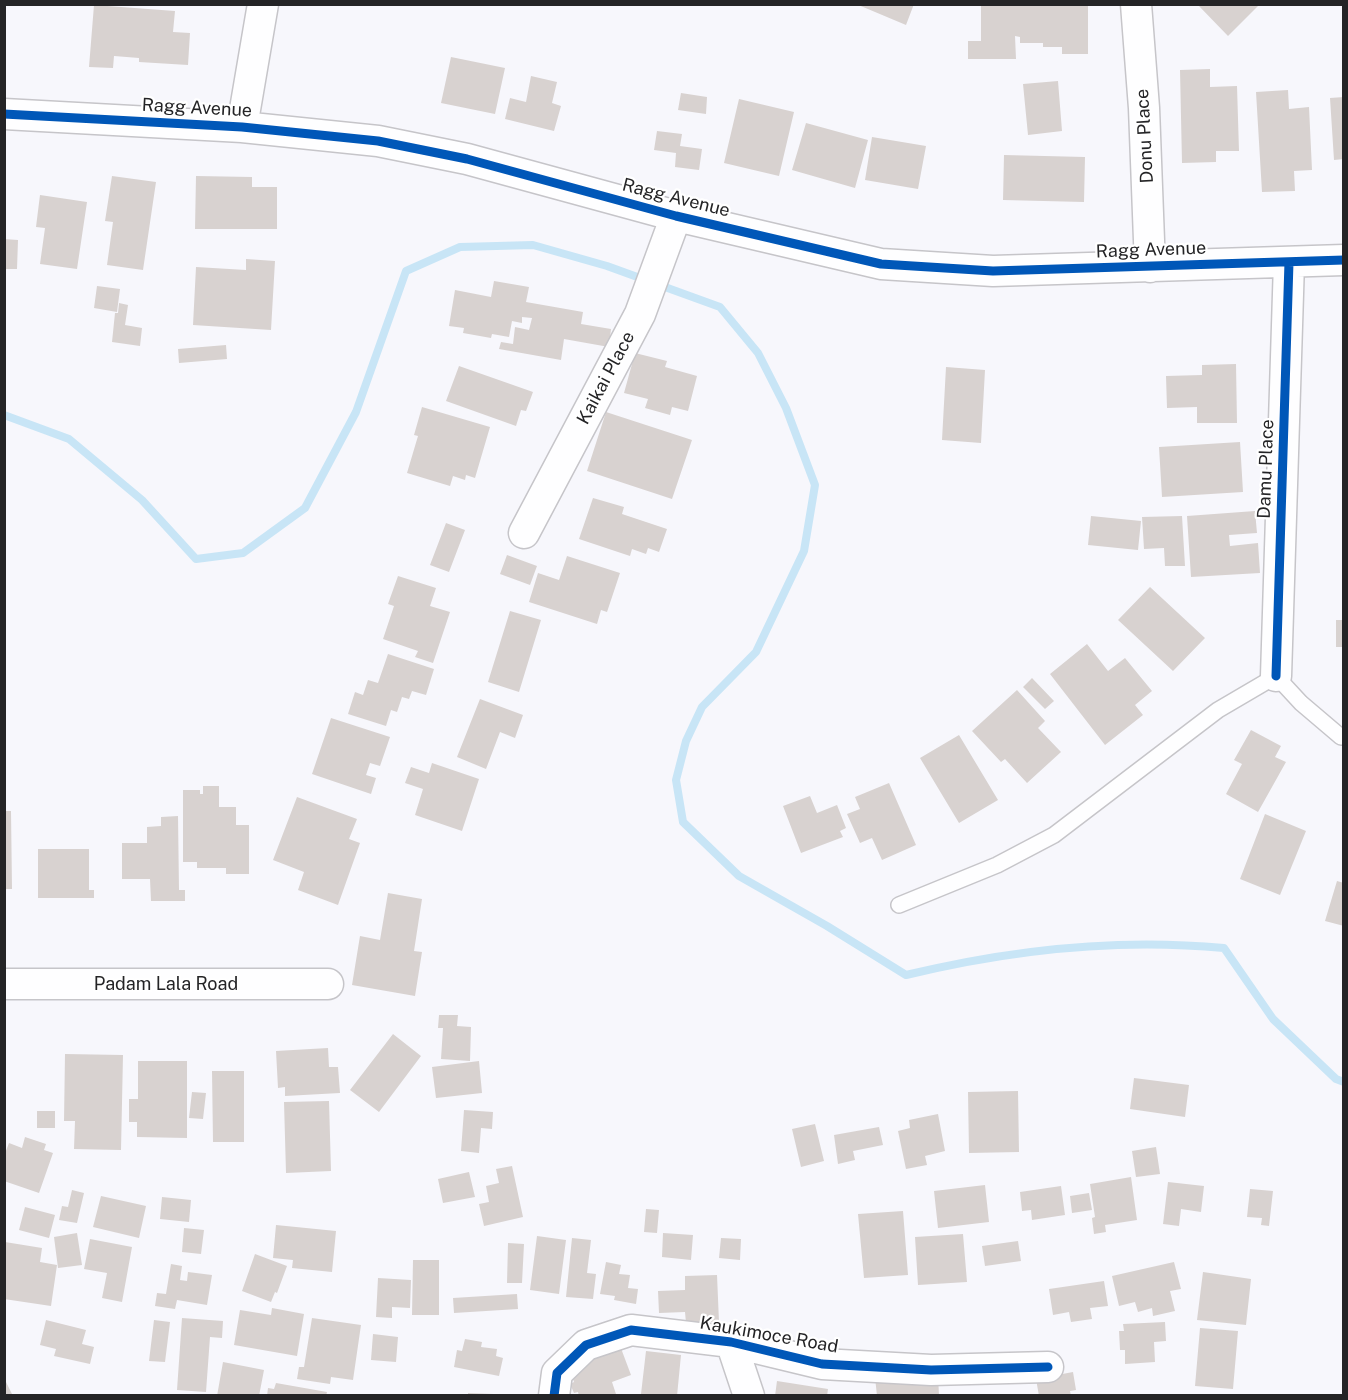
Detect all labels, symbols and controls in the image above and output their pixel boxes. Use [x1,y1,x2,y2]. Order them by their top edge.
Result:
street label: Donu Place [1132,88,1158,184]
street label: Ragg Avenue [141,94,253,122]
street label: Ragg Avenue [620,174,732,222]
street label: Ragg Avenue [1095,237,1207,263]
street label: Kaikai Place [573,328,639,428]
street label: Damu Place [1253,419,1279,519]
street label: Padam Lala Road [94,973,238,995]
street label: Kaukimoce Road [698,1312,840,1358]

